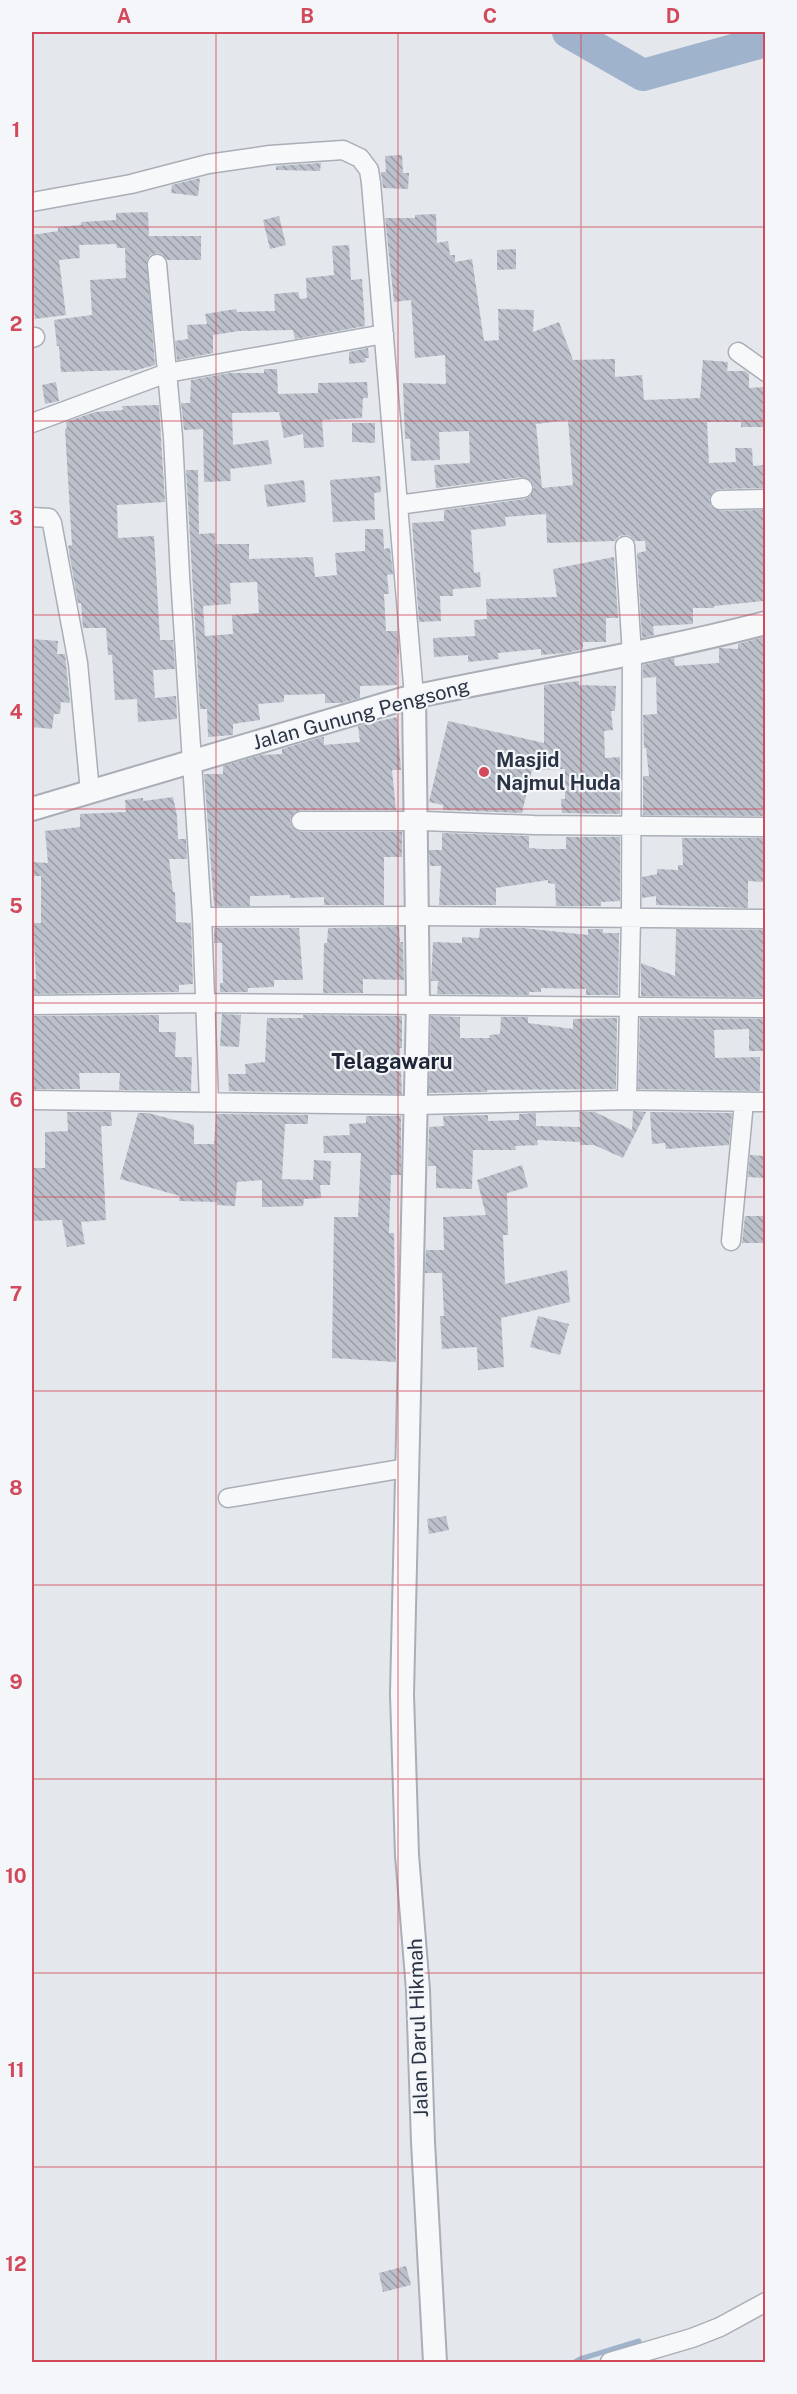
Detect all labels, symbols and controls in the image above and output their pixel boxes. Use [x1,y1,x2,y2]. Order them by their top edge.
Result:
text: A [117,4,131,28]
text: B [300,4,314,28]
text: C [483,4,497,28]
text: D [666,4,680,28]
text: 1 [12,118,20,142]
text: 2 [10,312,22,336]
text: 3 [9,506,23,530]
street label: Jalan Gunung Pengsong [250,673,472,755]
text: 4 [9,700,23,724]
place label: Masjid Najmul Huda [496,748,621,795]
marker: Masjid Najmul Huda [477,765,491,779]
text: 5 [9,894,23,918]
district label: Telagawaru [331,1048,453,1074]
text: 6 [9,1088,23,1112]
text: 7 [10,1282,22,1306]
text: 8 [9,1476,23,1500]
text: 9 [9,1670,23,1694]
text: 10 [5,1864,27,1888]
street label: Jalan Darul Hikmah [403,1938,433,2118]
text: 11 [7,2058,25,2082]
text: 12 [5,2252,27,2276]

